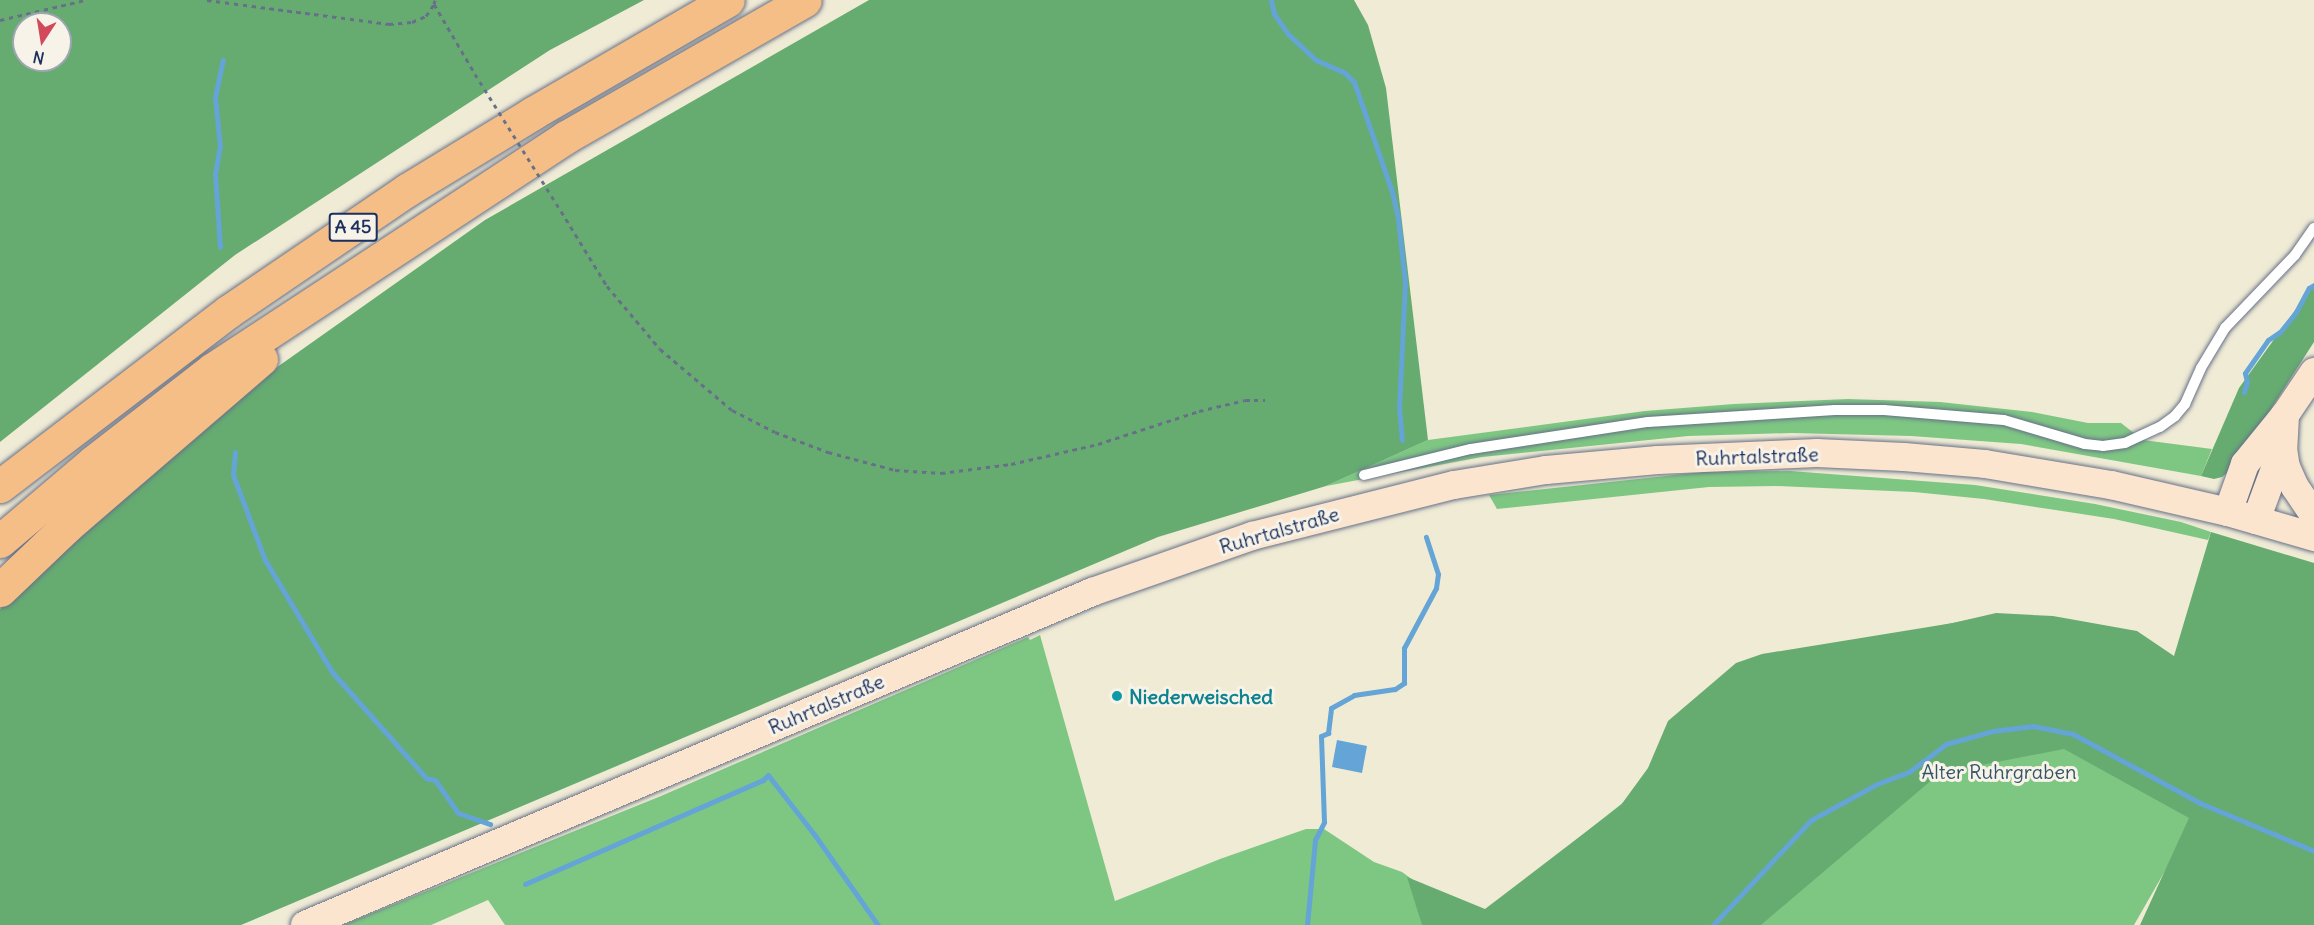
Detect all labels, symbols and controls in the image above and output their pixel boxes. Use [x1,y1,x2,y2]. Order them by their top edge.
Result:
north arrow [12,12,72,72]
text: N [31,47,46,69]
road number: A 45 [328,212,378,242]
street label: Ruhrtalstraße [1695,442,1819,470]
street label: Ruhrtalstraße [1216,501,1342,559]
street label: Ruhrtalstraße [764,669,888,739]
place label: Niederweisched [1129,684,1273,708]
marker: Niederweisched [1110,689,1124,703]
park label: Alter Ruhrgraben [1921,759,2077,783]

